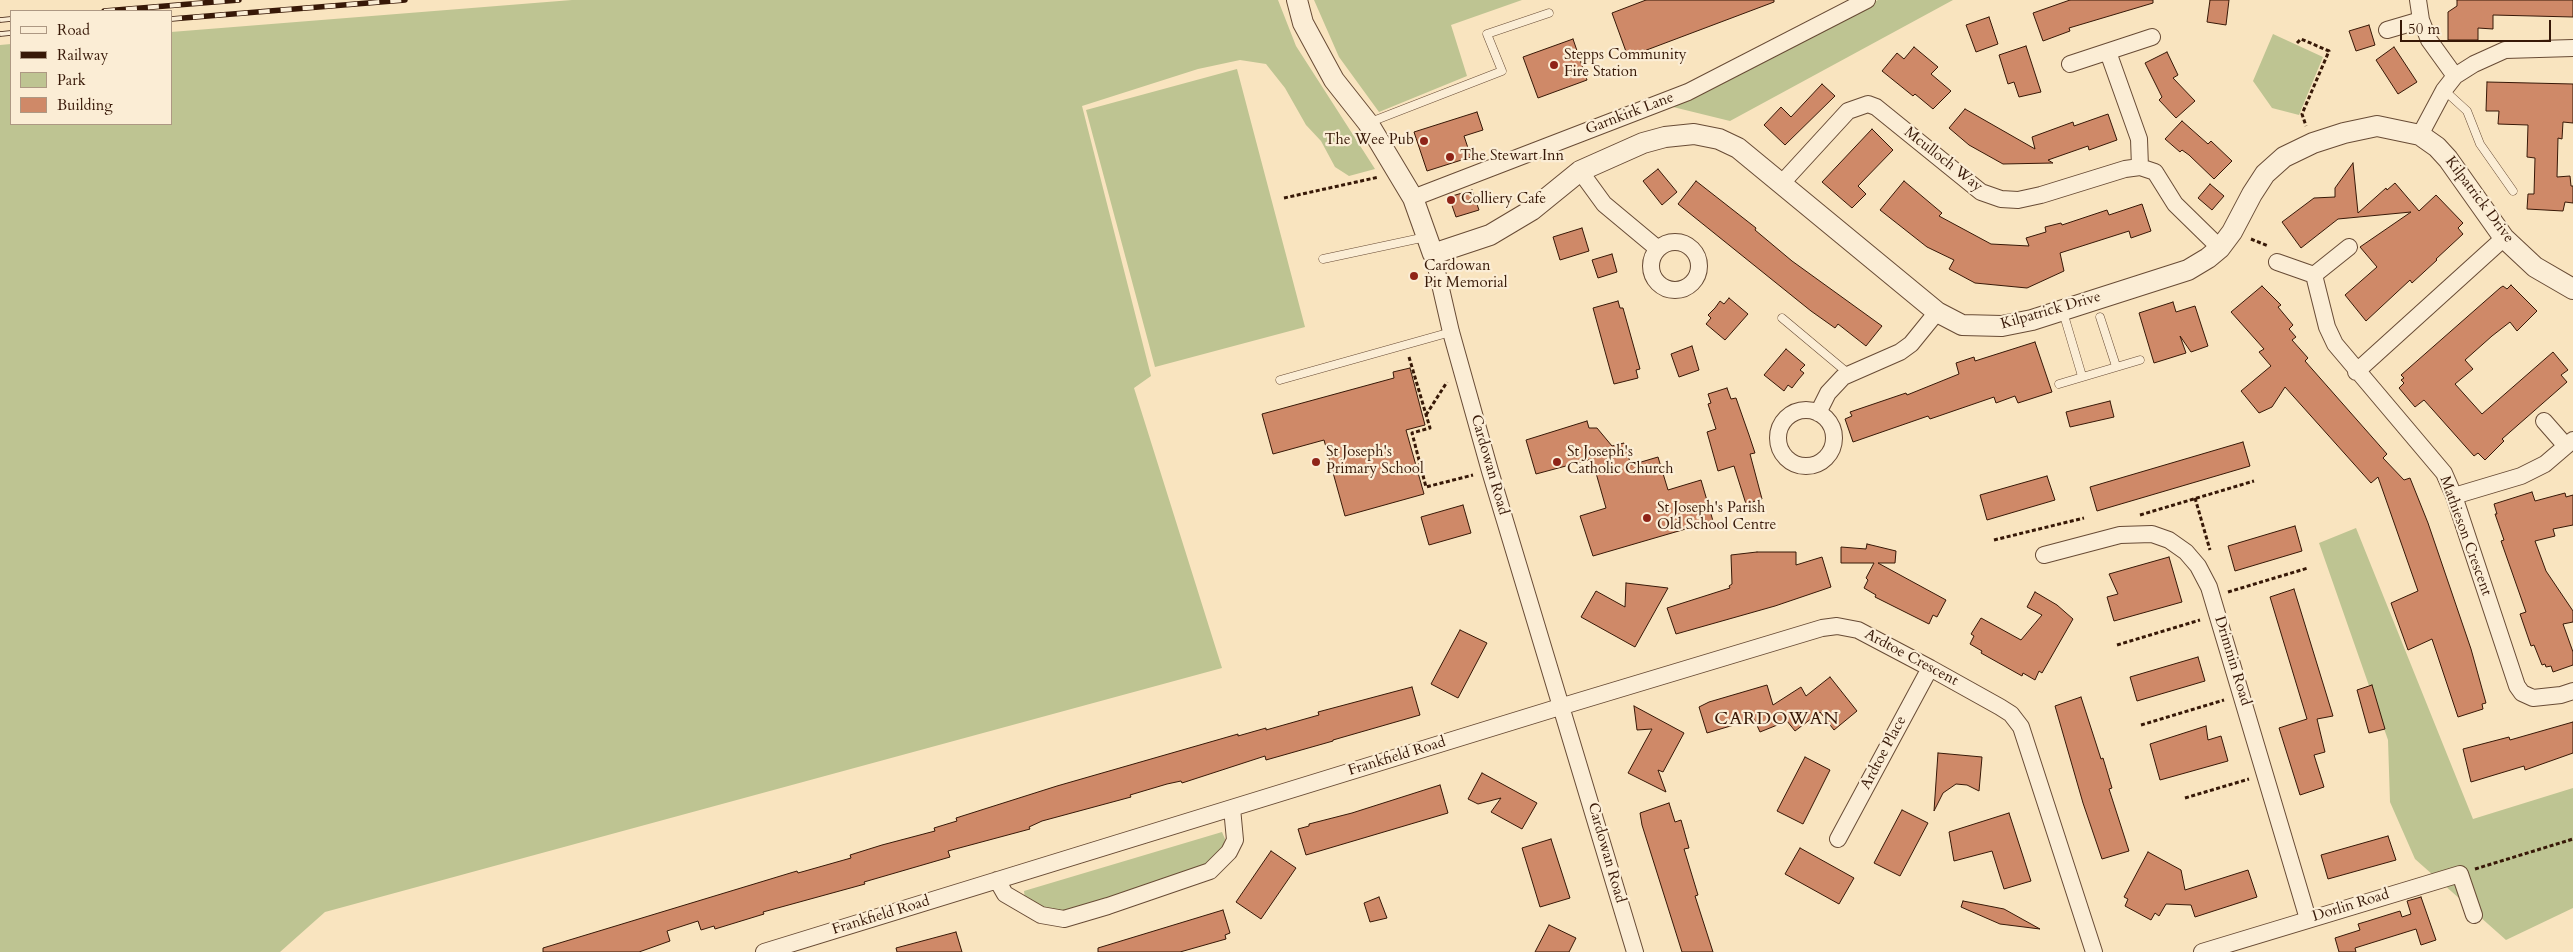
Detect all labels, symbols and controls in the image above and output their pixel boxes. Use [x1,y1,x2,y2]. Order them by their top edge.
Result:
legend [10,10,172,125]
scale bar [2403,10,2554,42]
text: 50 m [2408,19,2440,39]
text: Road [57,20,90,40]
text: Railway [57,45,108,65]
place label: Stepps Community Fire Station [1564,47,1687,82]
marker: Stepps Community Fire Station [1548,59,1560,71]
text: Park [57,70,86,90]
street label: Garnkirk Lane [1583,89,1677,139]
text: Building [57,95,113,115]
street label: Mculloch Way [1900,124,1986,196]
place label: The Wee Pub [1325,132,1414,150]
marker: The Wee Pub [1418,135,1430,147]
place label: The Stewart Inn [1460,148,1564,166]
marker: The Stewart Inn [1444,151,1456,163]
street label: Kilpatrick Drive [2441,153,2517,247]
place label: Colliery Cafe [1461,191,1546,209]
marker: Colliery Cafe [1445,194,1457,206]
place label: Cardowan Pit Memorial [1424,258,1508,293]
marker: Cardowan Pit Memorial [1408,270,1420,282]
street label: Kilpatrick Drive [1999,288,2103,334]
street label: Cardowan Road [1466,413,1512,517]
place label: St Joseph's Primary School [1326,444,1424,479]
place label: St Joseph's Catholic Church [1567,444,1673,479]
marker: St Joseph's Primary School [1310,456,1322,468]
marker: St Joseph's Catholic Church [1551,456,1563,468]
street label: Mathieson Crescent [2435,474,2495,598]
place label: St Joseph's Parish Old School Centre [1657,500,1776,535]
marker: St Joseph's Parish Old School Centre [1641,512,1653,524]
street label: Drimnin Road [2210,614,2254,708]
street label: Ardtoe Crescent [1861,626,1961,690]
district label: CARDOWAN [1713,709,1841,731]
street label: Ardtoe Place [1857,713,1911,793]
street label: Frankfield Road [1346,734,1448,780]
street label: Cardowan Road [1583,801,1629,905]
street label: Dorlin Road [2310,886,2392,926]
street label: Frankfield Road [830,893,932,939]

